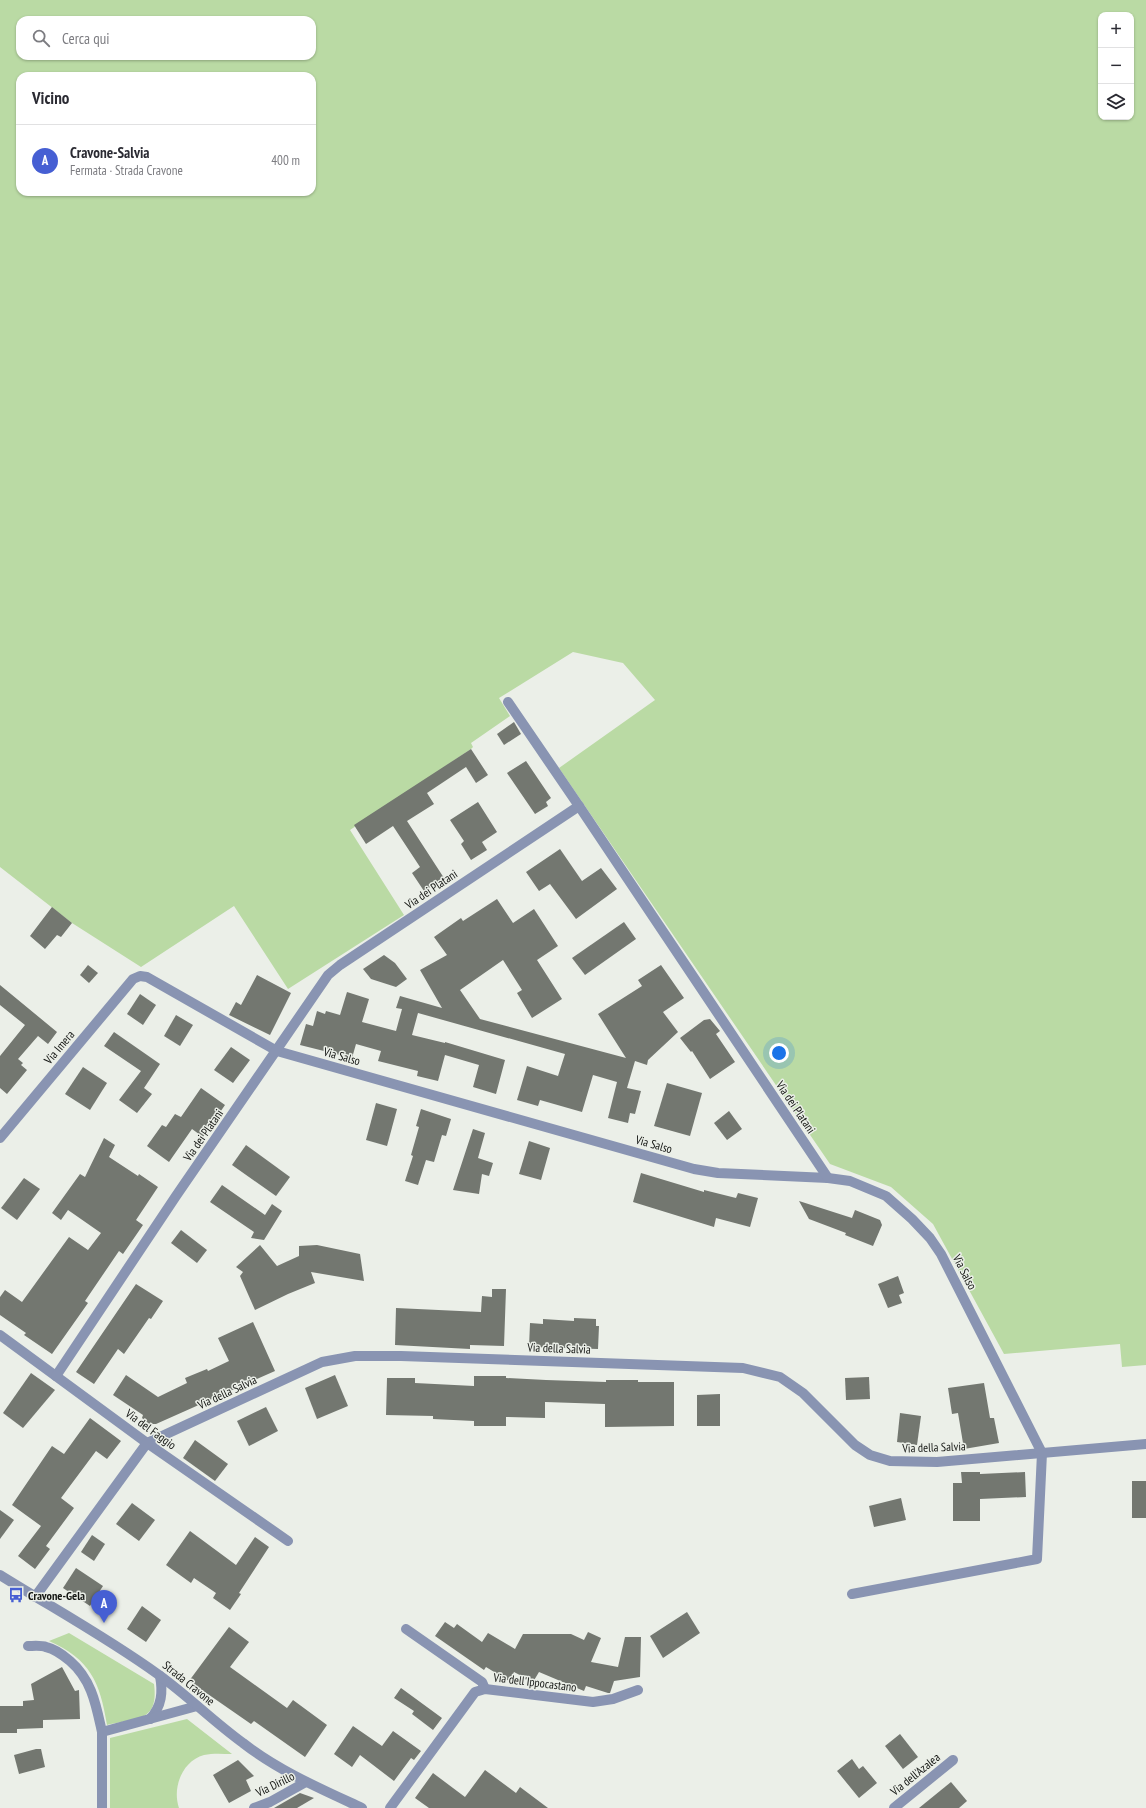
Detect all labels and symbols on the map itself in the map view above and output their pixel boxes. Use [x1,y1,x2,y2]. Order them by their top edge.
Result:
street label: Via dei Platani [401,866,460,912]
street label: Via Imera [40,1027,77,1068]
street label: Via Salso [321,1043,362,1068]
your location [769,1043,789,1063]
street label: Via dei Platani [773,1077,819,1136]
street label: Via dei Platani [179,1106,226,1165]
street label: Via Salso [633,1131,674,1156]
street label: Via Salso [949,1251,980,1292]
street label: Via della Salvia [526,1339,591,1357]
street label: Via della Salvia [194,1372,259,1413]
street label: Via del Faggio [122,1405,179,1452]
street label: Via della Salvia [901,1438,966,1456]
bus stop icon: Cravone-Gela [7,1586,25,1604]
place label: Cravone-Gela [28,1588,85,1603]
pin: A [91,1590,117,1623]
street label: Strada Cravone [160,1657,218,1709]
street label: Via dell'Ippocastano [492,1669,577,1695]
street label: Via dell'Azalea [886,1749,943,1799]
street label: Via Dirillo [252,1768,297,1800]

